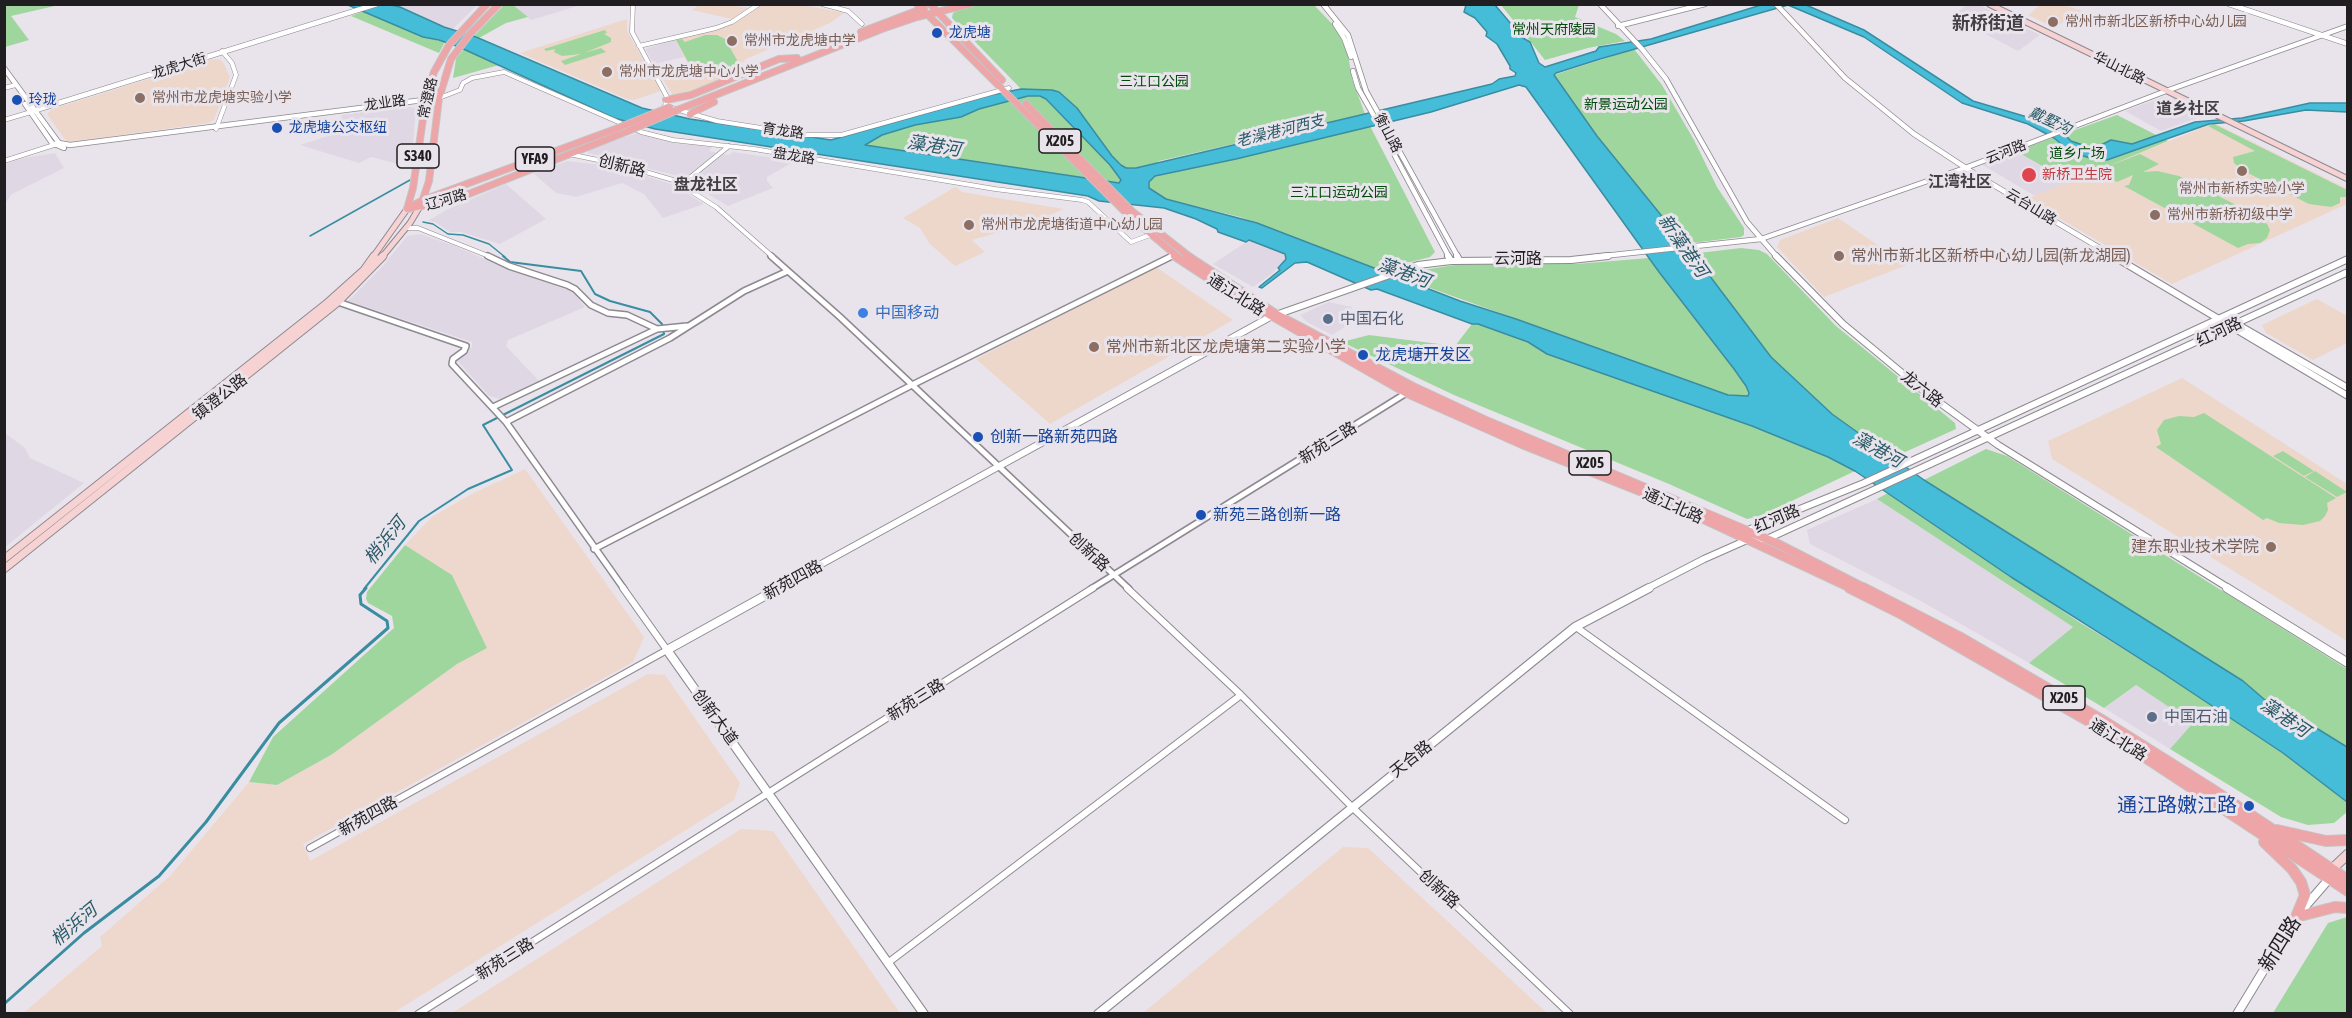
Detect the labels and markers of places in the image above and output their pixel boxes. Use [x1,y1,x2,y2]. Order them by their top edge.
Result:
place label: 常州市新北区新桥中心幼儿园 [2065,14,2247,30]
marker: 常州市新北区新桥中心幼儿园 [2046,15,2060,29]
place label: 龙虎塘 [949,25,991,41]
marker: 龙虎塘 [930,26,944,40]
place label: 常州市龙虎塘中学 [744,33,856,49]
marker: 常州市龙虎塘中学 [725,34,739,48]
place label: 常州市龙虎塘中心小学 [619,64,759,80]
marker: 常州市龙虎塘中心小学 [600,65,614,79]
place label: 常州市龙虎塘实验小学 [152,90,292,106]
marker: 常州市龙虎塘实验小学 [133,91,147,105]
place label: 玲珑 [29,92,57,108]
marker: 玲珑 [10,93,24,107]
place label: 龙虎塘公交枢纽 [289,120,387,136]
marker: 龙虎塘公交枢纽 [270,121,284,135]
marker: 常州市新桥实验小学 [2235,164,2249,178]
marker: 新桥卫生院 [2020,166,2038,184]
place label: 新桥卫生院 [2042,167,2112,183]
place label: 常州市新桥实验小学 [2179,181,2305,197]
place label: 常州市新桥初级中学 [2167,207,2293,223]
marker: 常州市新桥初级中学 [2148,208,2162,222]
place label: 常州市龙虎塘街道中心幼儿园 [981,217,1163,233]
marker: 常州市龙虎塘街道中心幼儿园 [962,218,976,232]
place label: 常州市新北区新桥中心幼儿园(新龙湖园) [1851,246,2131,266]
marker: 常州市新北区新桥中心幼儿园(新龙湖园) [1832,249,1846,263]
place label: 中国移动 [875,303,939,323]
marker: 中国移动 [856,306,870,320]
place label: 中国石化 [1340,309,1404,329]
marker: 中国石化 [1321,312,1335,326]
place label: 常州市新北区龙虎塘第二实验小学 [1106,337,1346,357]
marker: 常州市新北区龙虎塘第二实验小学 [1087,340,1101,354]
place label: 龙虎塘开发区 [1375,345,1471,365]
marker: 龙虎塘开发区 [1356,348,1370,362]
place label: 创新一路新苑四路 [990,427,1118,447]
marker: 创新一路新苑四路 [971,430,985,444]
place label: 新苑三路创新一路 [1213,505,1341,525]
marker: 新苑三路创新一路 [1194,508,1208,522]
place label: 建东职业技术学院 [2131,537,2259,557]
marker: 建东职业技术学院 [2264,540,2278,554]
place label: 中国石油 [2164,707,2228,727]
marker: 中国石油 [2145,710,2159,724]
place label: 通江路嫩江路 [2117,794,2237,818]
marker: 通江路嫩江路 [2242,799,2256,813]

